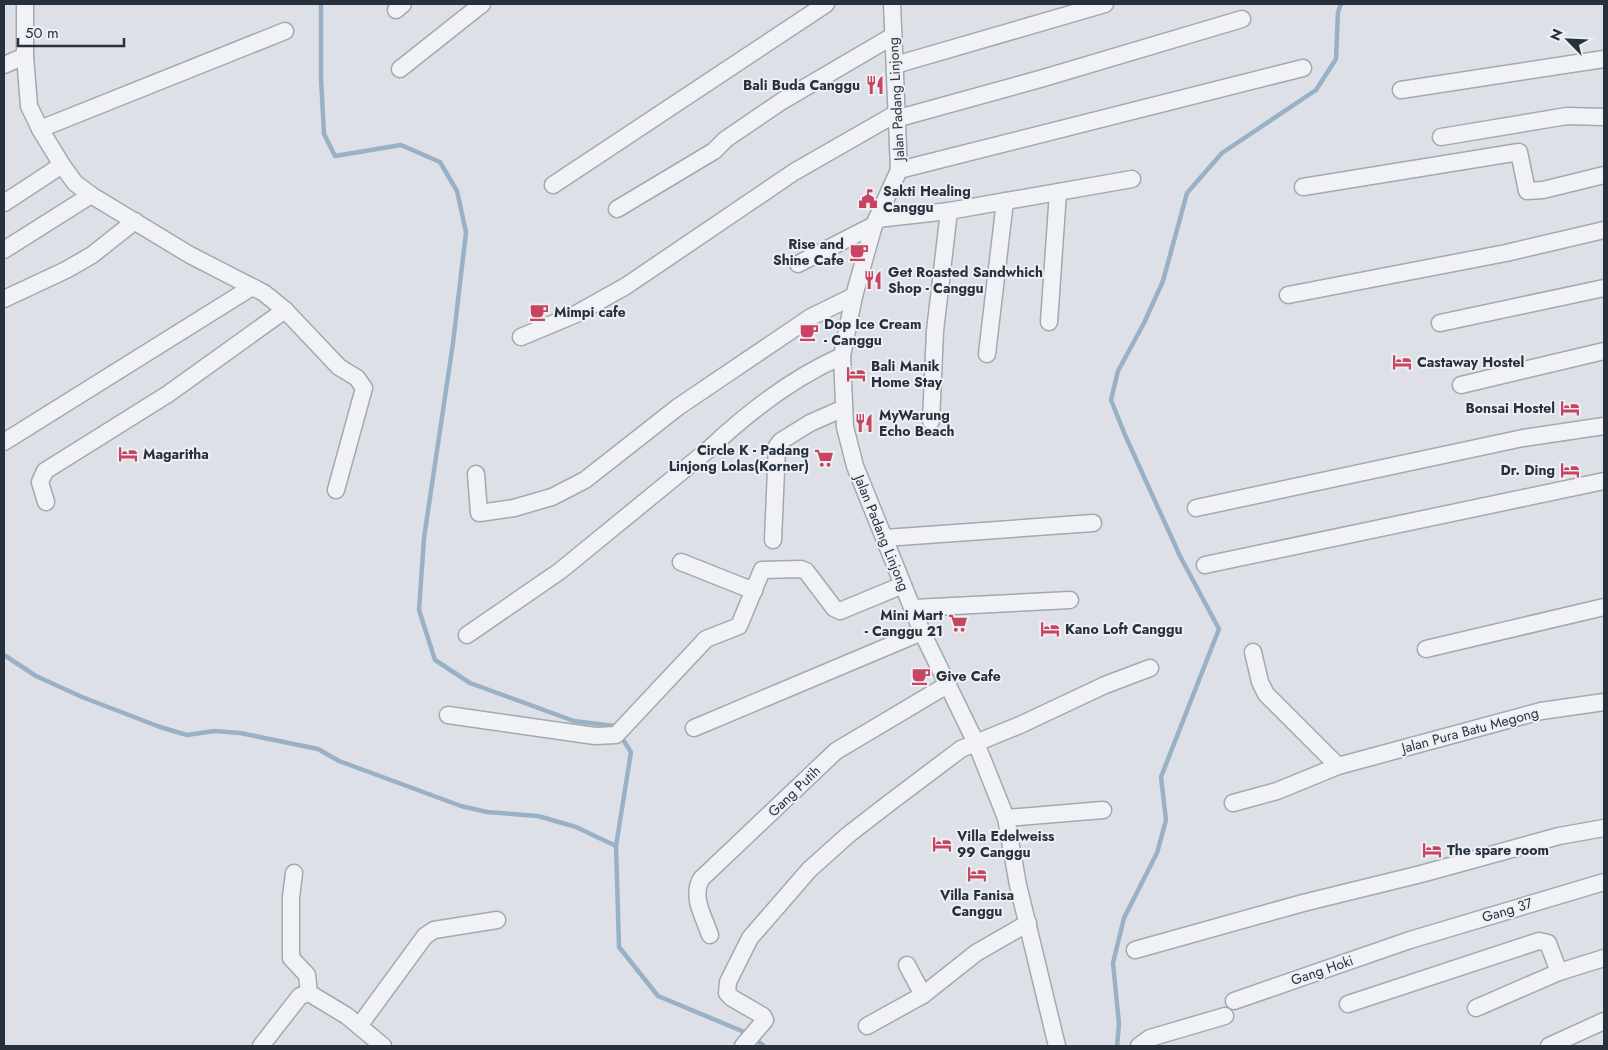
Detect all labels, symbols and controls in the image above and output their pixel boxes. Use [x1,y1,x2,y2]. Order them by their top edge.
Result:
scale bar [18,15,124,47]
north arrow [1543,15,1593,65]
text: 50 m [25,22,59,44]
text: N [1545,26,1568,44]
street label: Jalan Padang Linjong [883,37,909,163]
restaurant icon: Bali Buda Canggu [864,74,886,96]
place label: Bali Buda Canggu [743,75,860,95]
place label: Sakti Healing Canggu [883,181,971,217]
public building icon: Sakti Healing Canggu [857,188,879,210]
place label: Rise and Shine Cafe [773,234,844,270]
cafe icon: Rise and Shine Cafe [848,241,870,263]
place label: Get Roasted Sandwhich Shop - Canggu [888,262,1043,298]
restaurant icon: Get Roasted Sandwhich Shop - Canggu [862,269,884,291]
cafe icon: Mimpi cafe [528,301,550,323]
place label: Mimpi cafe [554,302,626,322]
place label: Dop Ice Cream - Canggu [824,314,921,350]
cafe icon: Dop Ice Cream - Canggu [798,321,820,343]
hotel icon: Castaway Hostel [1391,351,1413,373]
place label: Castaway Hostel [1417,352,1524,372]
place label: Bali Manik Home Stay [871,356,943,392]
hotel icon: Bali Manik Home Stay [845,363,867,385]
hotel icon: Bonsai Hostel [1559,397,1581,419]
place label: Bonsai Hostel [1465,398,1555,418]
place label: MyWarung Echo Beach [879,405,955,441]
restaurant icon: MyWarung Echo Beach [853,412,875,434]
place label: Circle K - Padang Linjong Lolas(Korner) [669,440,809,476]
hotel icon: Magaritha [117,443,139,465]
place label: Magaritha [143,444,209,464]
supermarket icon: Circle K - Padang Linjong Lolas(Korner) [813,447,835,469]
hotel icon: Dr. Ding [1559,459,1581,481]
place label: Dr. Ding [1500,460,1555,480]
street label: Jalan Padang Linjong [849,470,914,594]
place label: Mini Mart - Canggu 21 [865,605,944,641]
supermarket icon: Mini Mart - Canggu 21 [947,612,969,634]
hotel icon: Kano Loft Canggu [1039,618,1061,640]
place label: Kano Loft Canggu [1065,619,1183,639]
cafe icon: Give Cafe [910,665,932,687]
place label: Give Cafe [936,666,1001,686]
street label: Jalan Pura Batu Megong [1397,702,1541,758]
street label: Gang Putih [763,761,825,821]
place label: Villa Edelweiss 99 Canggu [956,826,1055,862]
hotel icon: Villa Edelweiss 99 Canggu [931,833,953,855]
hotel icon: The spare room [1421,839,1443,861]
place label: The spare room [1447,840,1549,860]
hotel icon: Villa Fanisa Canggu [966,863,988,885]
place label: Villa Fanisa Canggu [939,885,1014,921]
street label: Gang 37 [1479,893,1535,927]
street label: Gang Hoki [1288,950,1356,990]

